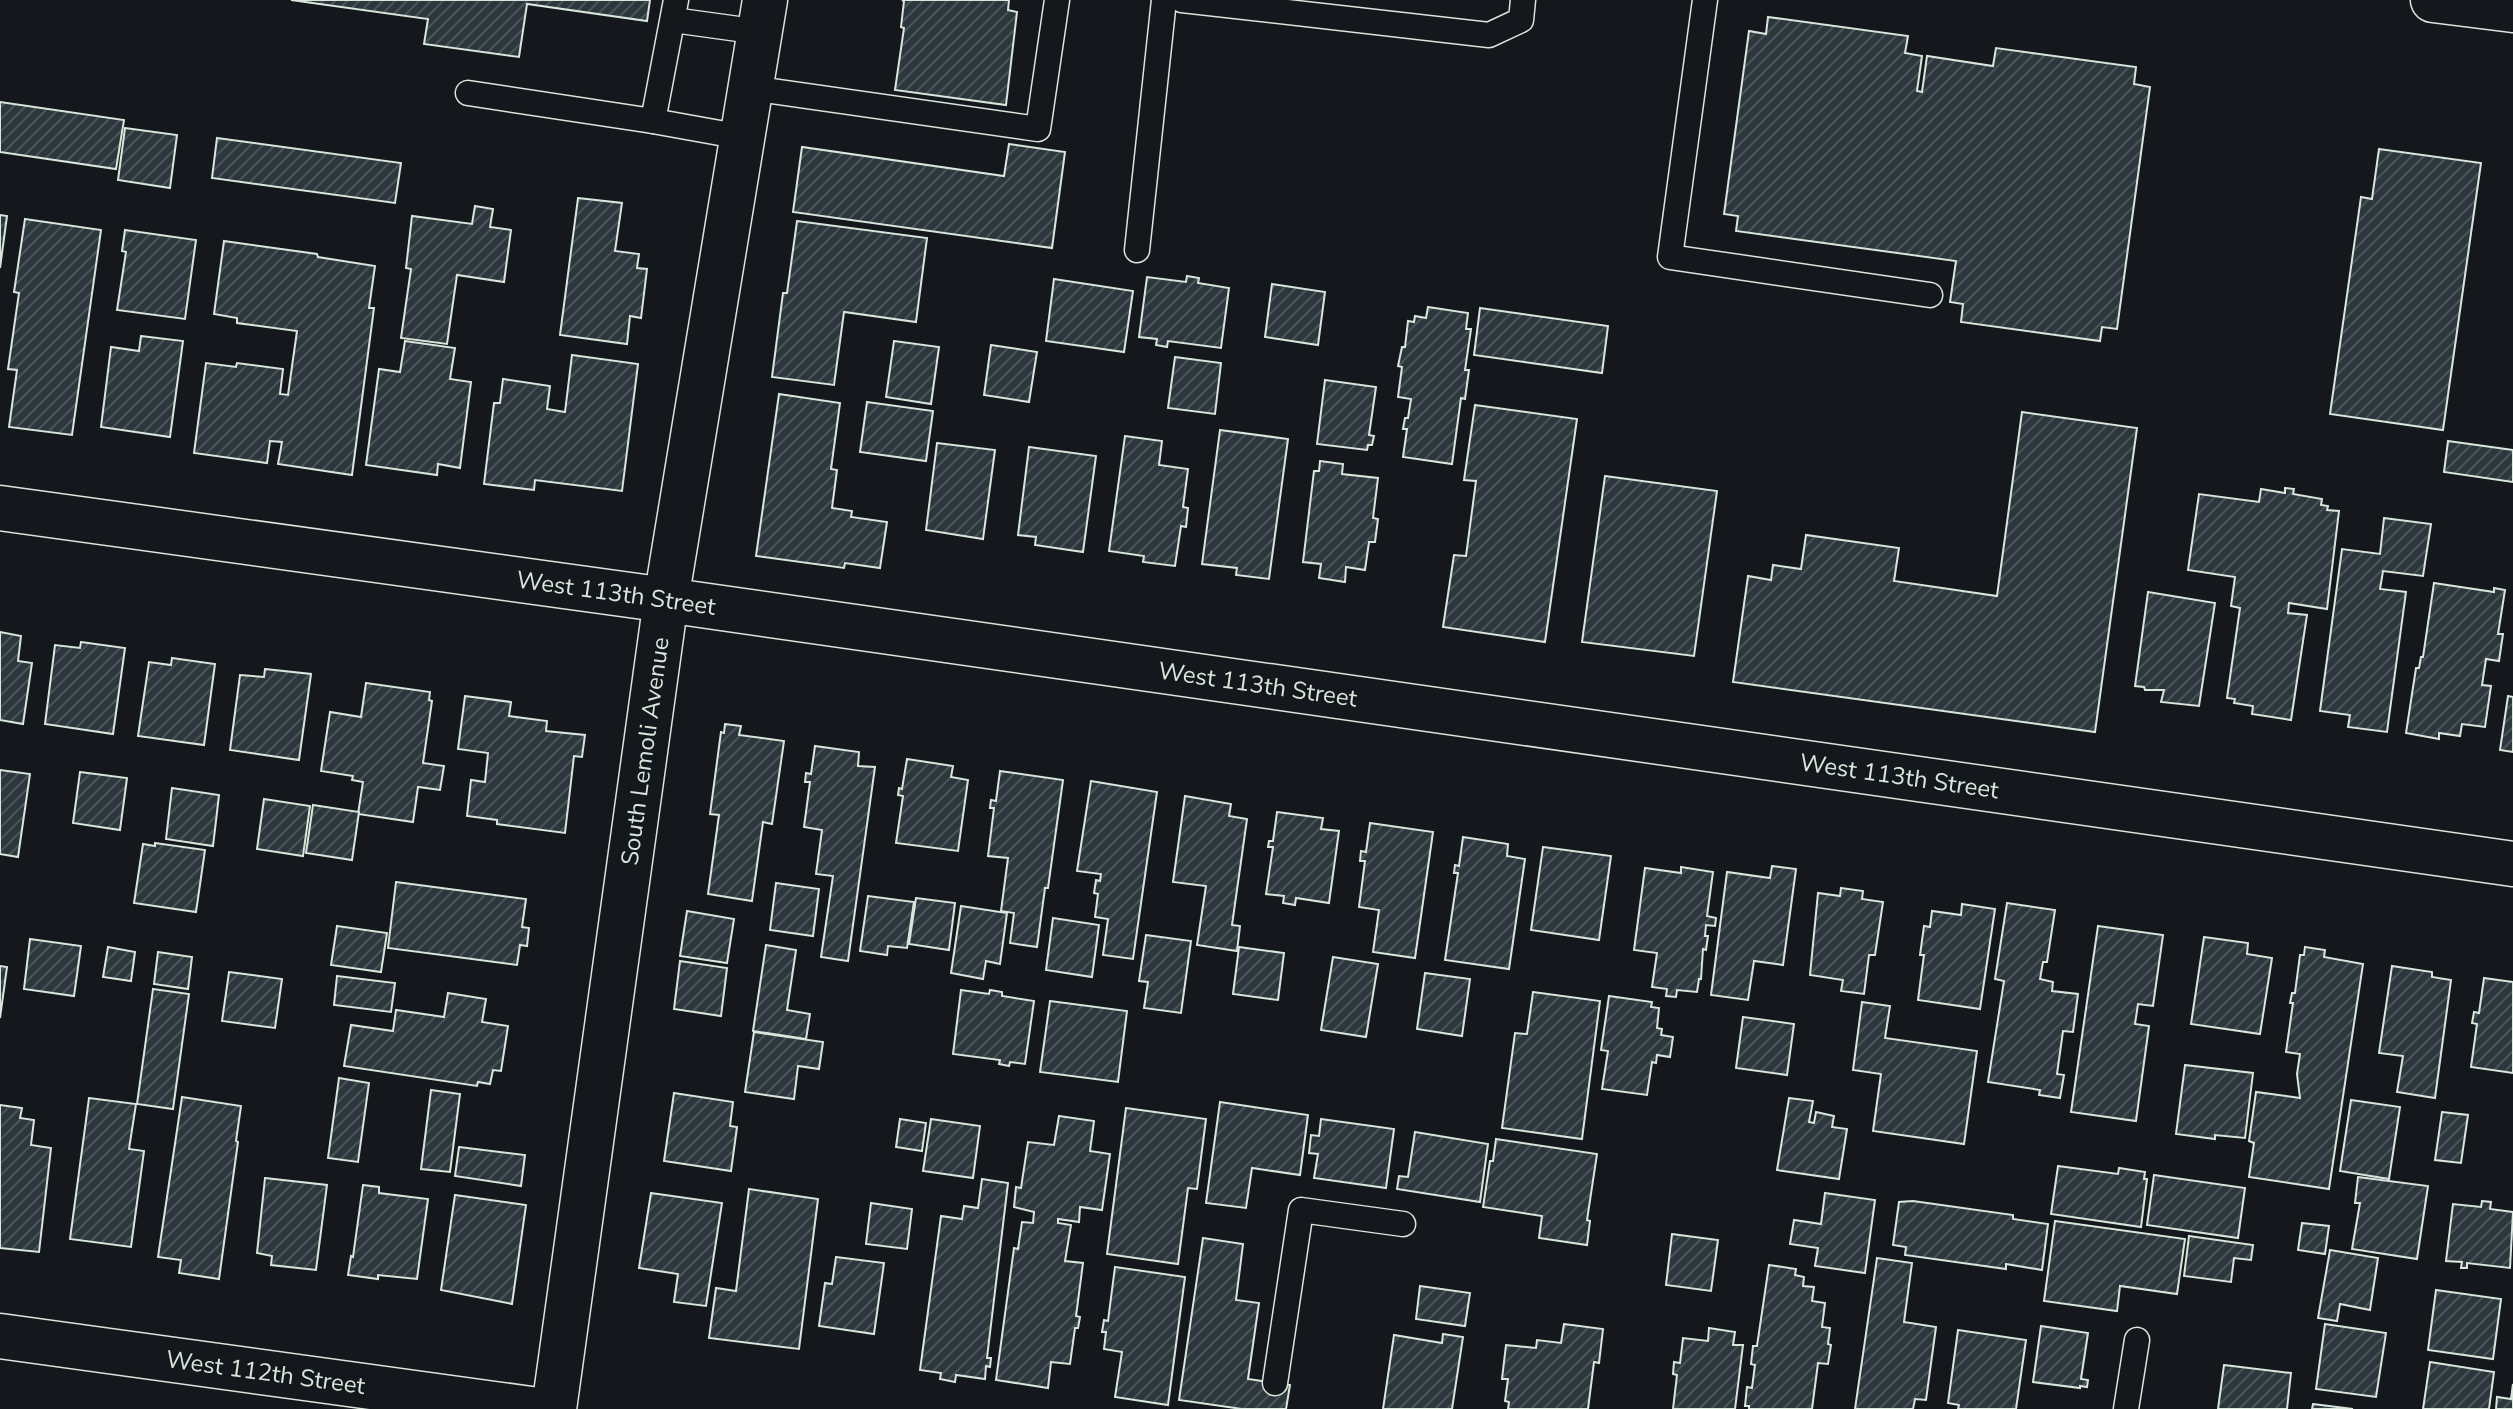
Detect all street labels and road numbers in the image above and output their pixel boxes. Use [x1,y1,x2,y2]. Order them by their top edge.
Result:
street label: West 113th Street [515,564,718,623]
street label: South Lemoli Avenue [613,635,677,867]
street label: West 113th Street [1156,655,1360,715]
street label: West 113th Street [1797,746,2001,806]
street label: West 112th Street [164,1343,368,1402]

